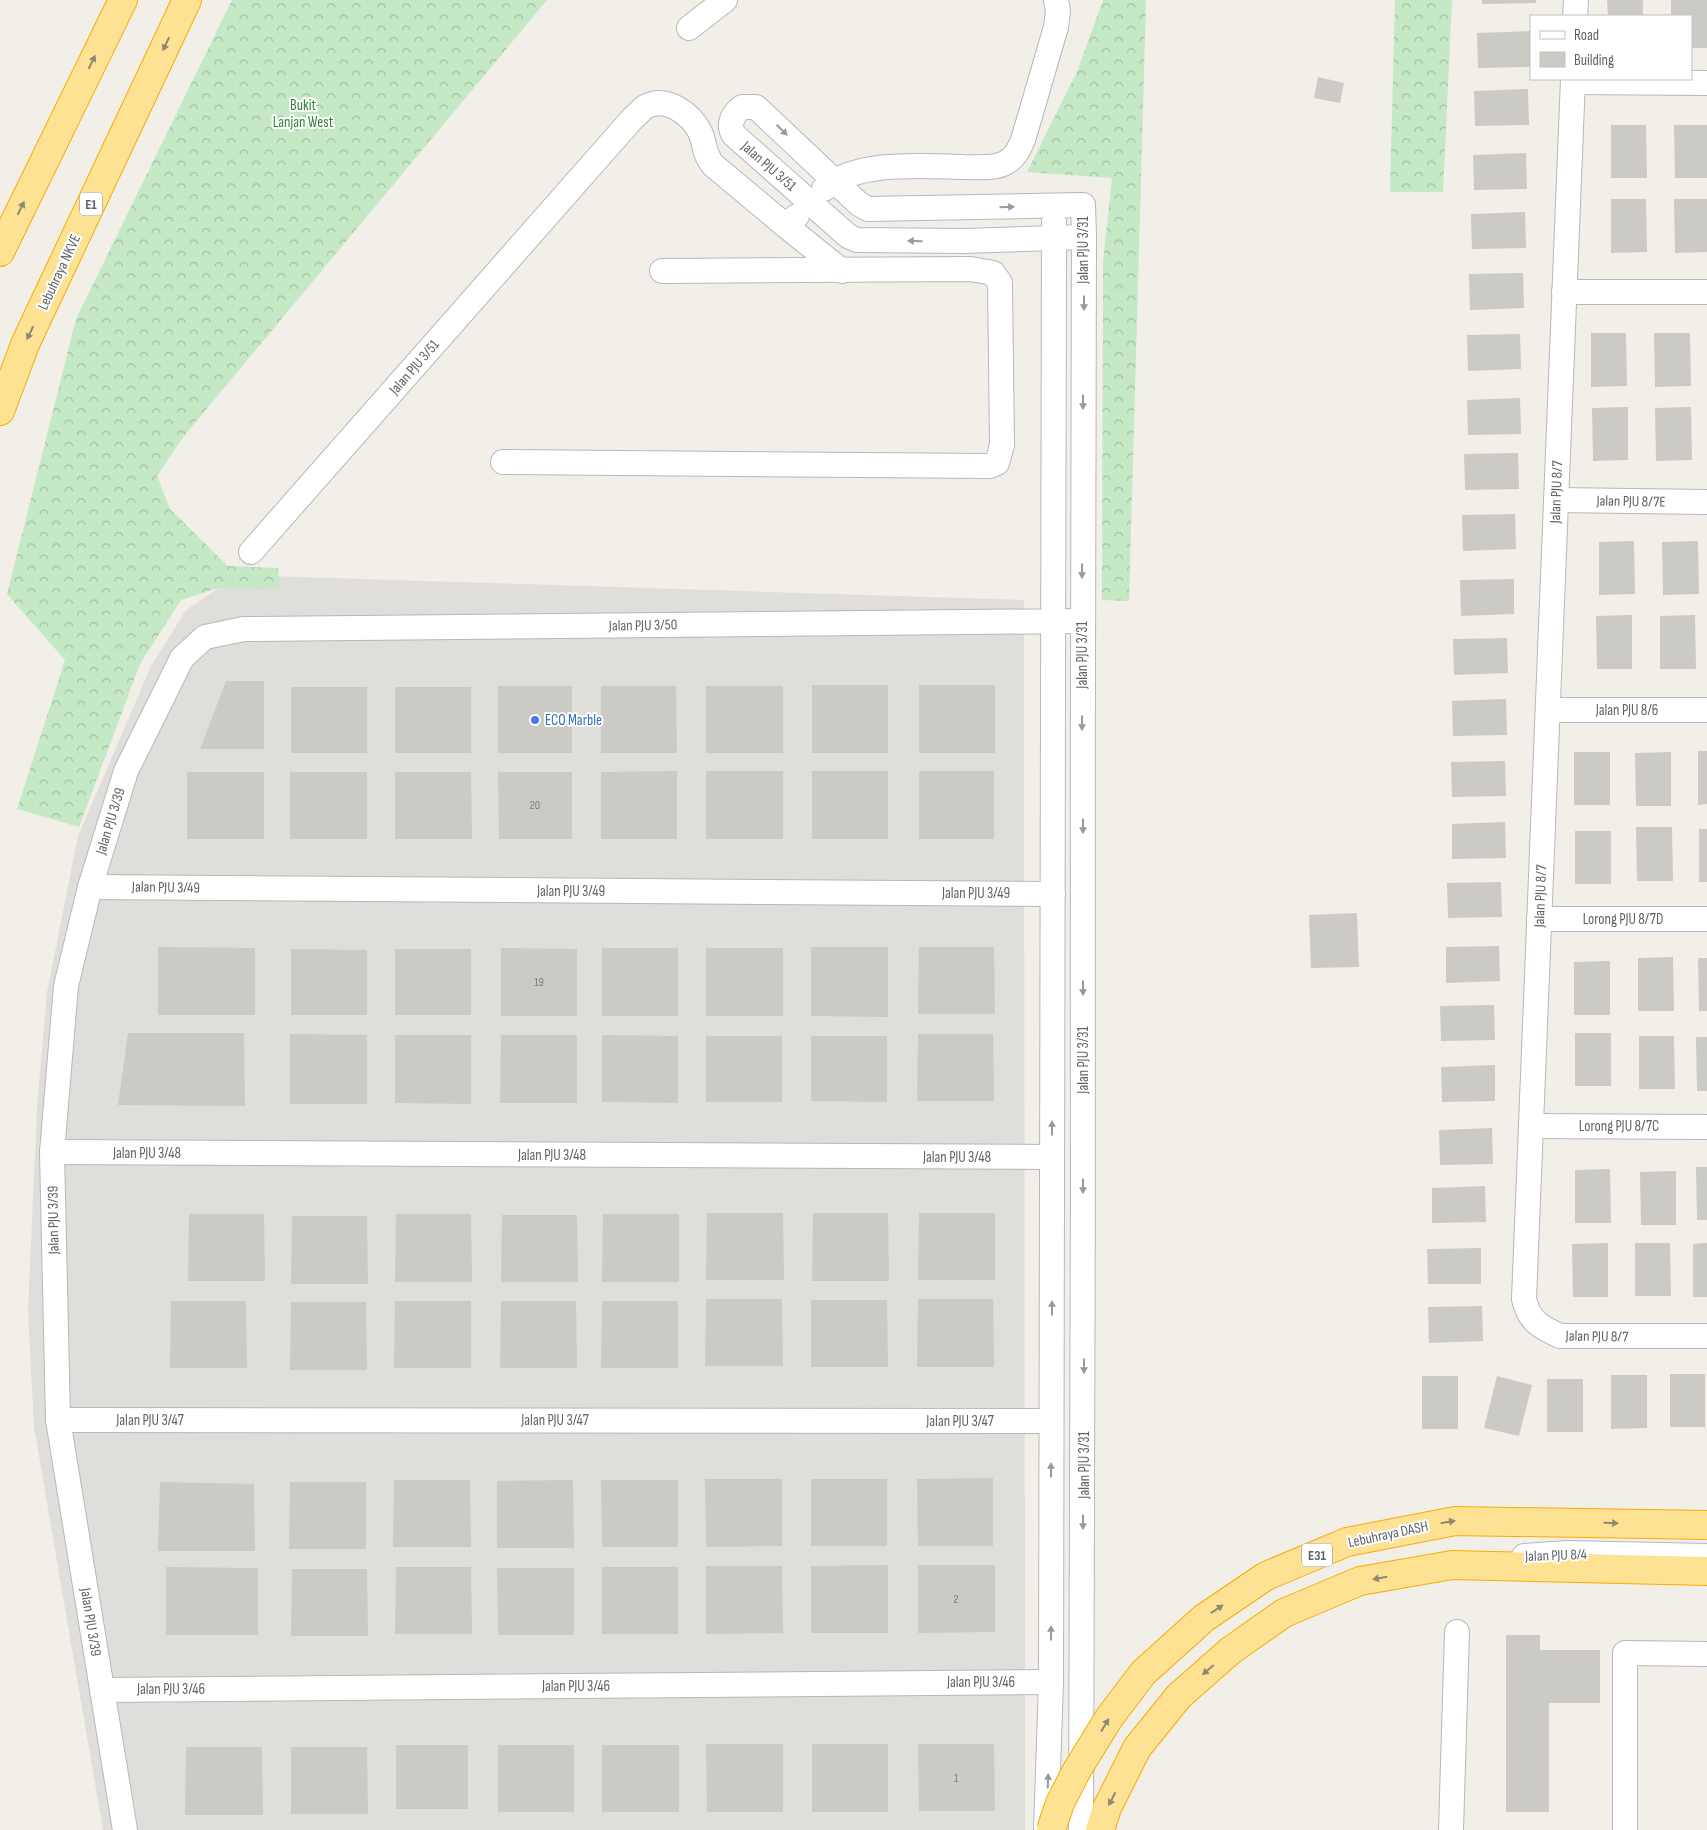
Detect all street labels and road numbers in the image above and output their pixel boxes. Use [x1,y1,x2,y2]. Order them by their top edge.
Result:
street label: Jalan PJU 3/51 [736,137,801,196]
road number: E1 [80,192,102,215]
street label: Jalan PJU 3/31 [1074,216,1093,285]
street label: Lebuhraya NKVE [34,231,85,313]
street label: Jalan PJU 3/51 [385,335,444,400]
street label: Jalan PJU 8/7 [1546,460,1567,525]
street label: Jalan PJU 8/7E [1595,491,1666,512]
street label: Jalan PJU 3/50 [608,615,677,636]
street label: Jalan PJU 3/31 [1073,621,1092,690]
street label: Jalan PJU 8/6 [1595,701,1658,720]
street label: Jalan PJU 3/39 [91,785,130,858]
street label: Jalan PJU 8/7 [1530,864,1551,929]
street label: Jalan PJU 3/49 [131,877,200,898]
street label: Jalan PJU 3/49 [536,882,605,901]
street label: Jalan PJU 3/49 [941,884,1010,903]
street label: Lorong PJU 8/7D [1583,910,1663,929]
street label: Jalan PJU 3/31 [1074,1026,1093,1095]
street label: Lorong PJU 8/7C [1579,1117,1659,1136]
street label: Jalan PJU 3/48 [112,1144,181,1163]
street label: Jalan PJU 3/48 [517,1146,586,1165]
street label: Jalan PJU 3/48 [922,1148,991,1167]
street label: Jalan PJU 3/39 [43,1185,64,1256]
street label: Jalan PJU 8/7 [1564,1326,1629,1347]
street label: Jalan PJU 3/47 [115,1411,184,1430]
street label: Jalan PJU 3/47 [520,1411,589,1430]
street label: Jalan PJU 3/47 [925,1412,994,1431]
street label: Jalan PJU 3/31 [1075,1431,1094,1500]
street label: Lebuhraya DASH [1346,1517,1430,1552]
road number: E31 [1302,1544,1332,1566]
street label: Jalan PJU 8/4 [1524,1545,1587,1566]
street label: Jalan PJU 3/39 [76,1586,105,1658]
street label: Jalan PJU 3/46 [946,1673,1015,1692]
street label: Jalan PJU 3/46 [541,1677,610,1696]
street label: Jalan PJU 3/46 [136,1680,205,1699]

